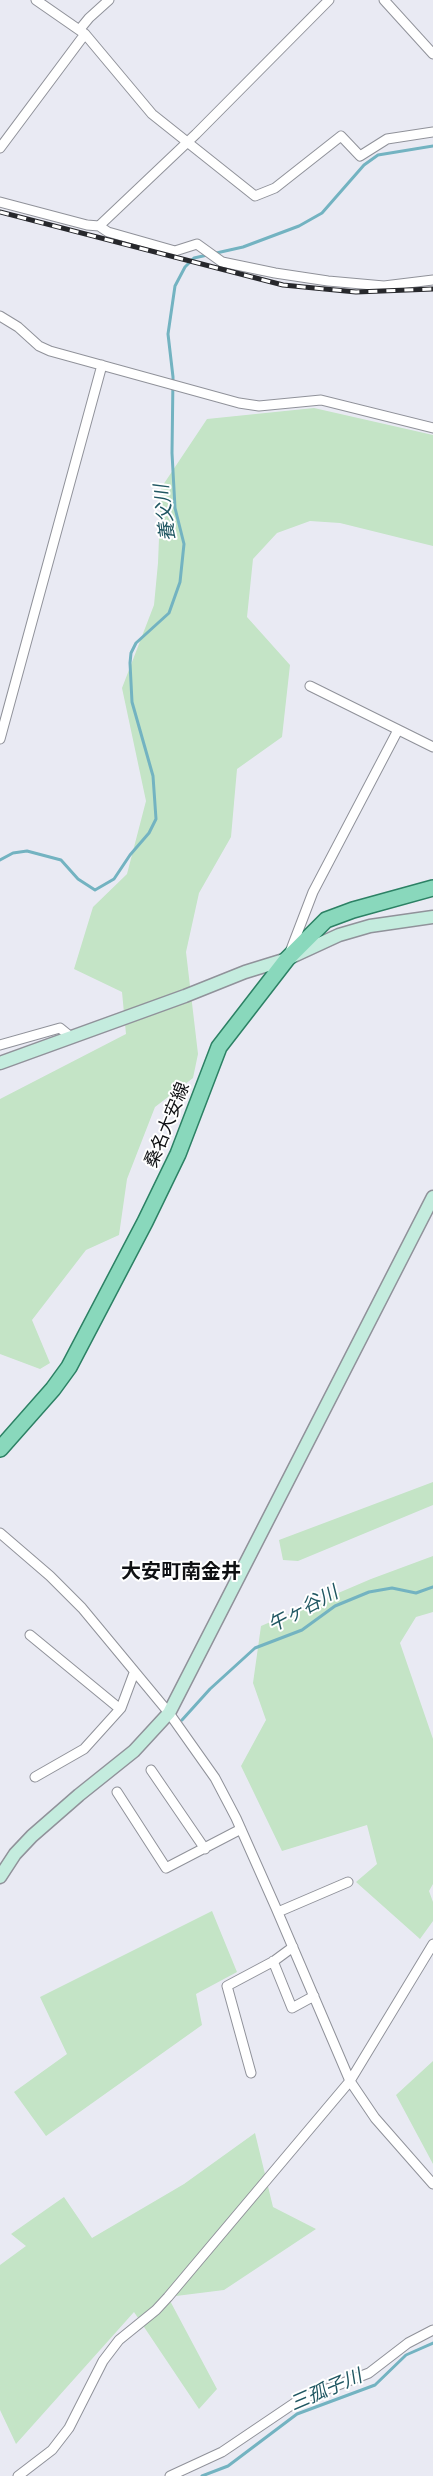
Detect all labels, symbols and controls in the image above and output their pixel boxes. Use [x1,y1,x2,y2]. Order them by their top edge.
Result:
water label: 養父川 [150,483,180,543]
street label: 桑名大安線 [140,1079,194,1171]
district label: 大安町南金井 [121,1560,241,1584]
water label: 午ヶ谷川 [264,1581,342,1637]
water label: 三孤子川 [287,2365,365,2415]

